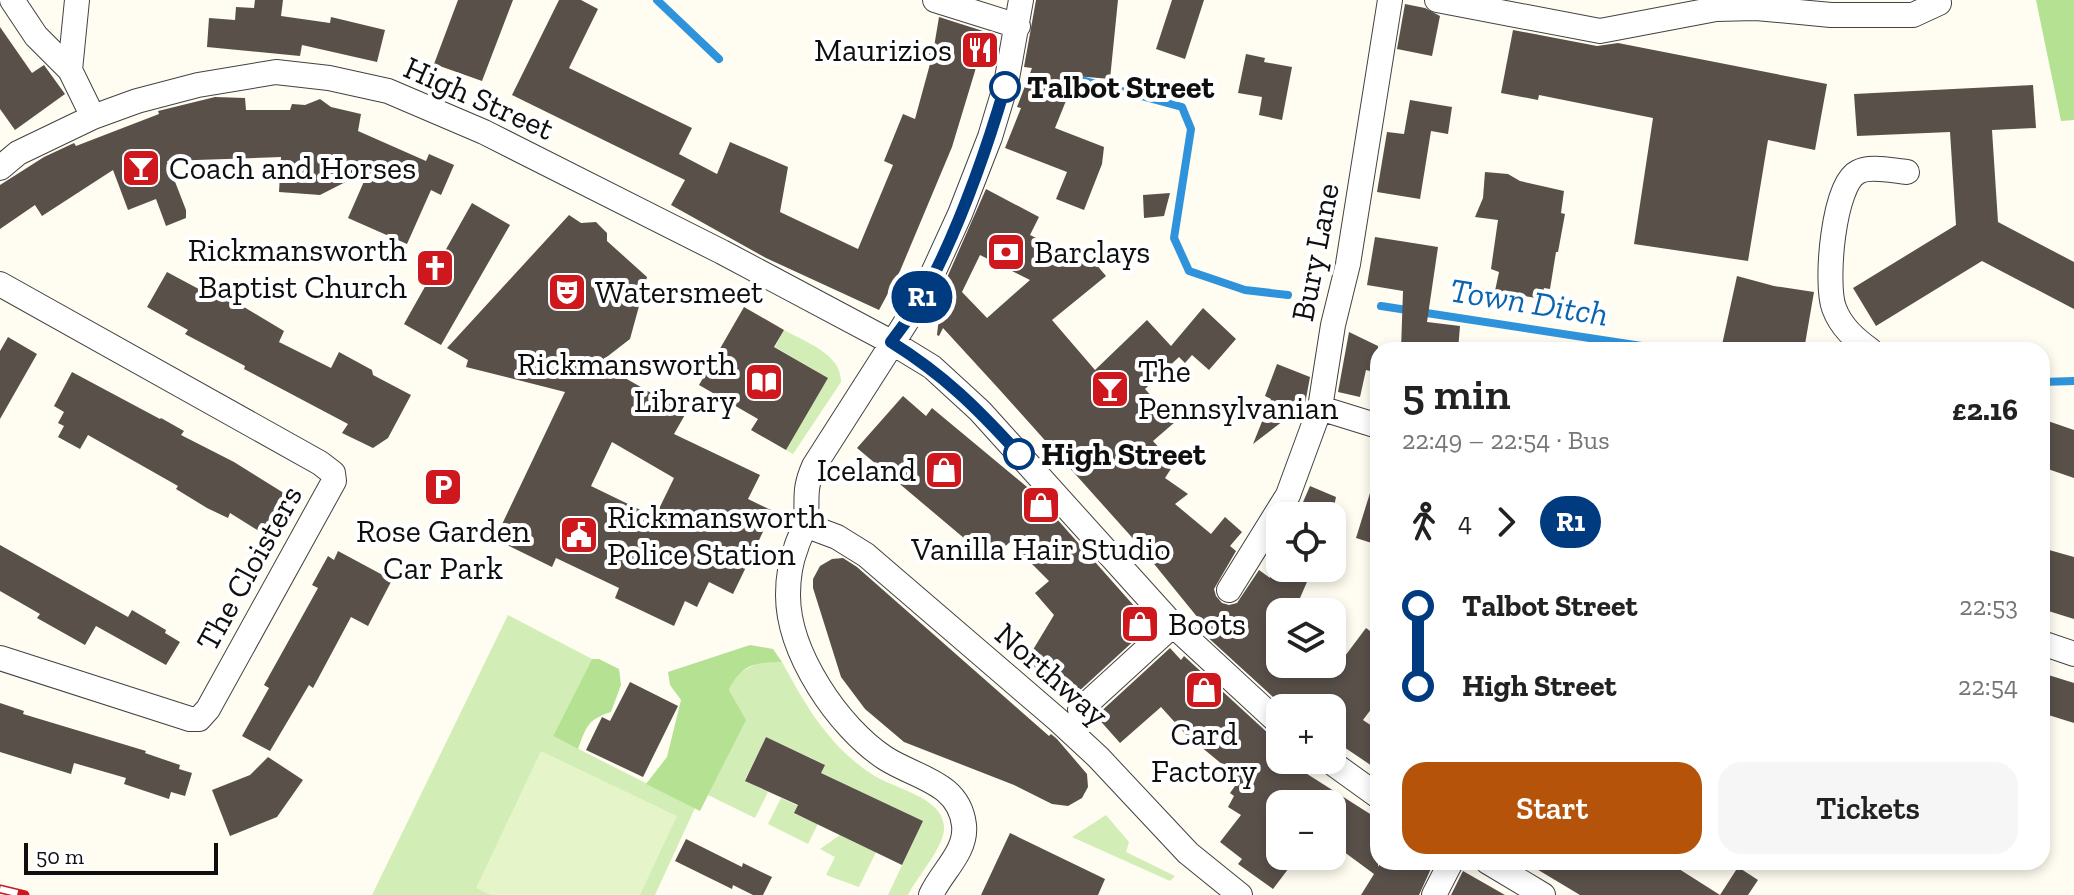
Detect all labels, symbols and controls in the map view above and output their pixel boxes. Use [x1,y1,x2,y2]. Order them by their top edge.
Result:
restaurant icon: Maurizios [959,29,1001,71]
place label: Maurizios [814,31,952,69]
street label: High Street [398,48,560,148]
place label: Talbot Street [1027,68,1214,106]
marker: Talbot Street [990,72,1020,102]
bar icon: Coach and Horses [120,147,162,189]
place label: Coach and Horses [169,149,416,187]
street label: Bury Lane [1283,180,1347,324]
place label: Rickmansworth Baptist Church [188,231,407,306]
bank icon: Barclays [985,231,1027,273]
place label: Barclays [1034,233,1150,271]
church icon: Rickmansworth Baptist Church [414,247,456,289]
water label: Town Ditch [1447,269,1611,335]
theatre icon: Watersmeet [546,271,588,313]
line badge: R1 [886,271,958,323]
place label: Watersmeet [595,273,763,311]
text: R1 [907,280,937,313]
place label: Rickmansworth Library [517,345,737,420]
place label: The Pennsylvanian [1138,352,1339,427]
library icon: Rickmansworth Library [743,361,785,403]
text: 5 min [1402,367,1511,420]
bar icon: The Pennsylvanian [1089,368,1131,410]
text: £2.16 [1952,392,2018,428]
text: 22:49 – 22:54 · Bus [1402,424,1610,456]
place label: High Street [1041,435,1206,473]
marker: High Street [1004,439,1034,469]
shop icon: Iceland [923,449,965,491]
place label: Iceland [817,451,916,489]
parking icon: Rose Garden Car Park [422,466,464,508]
street label: The Cloisters [188,479,310,657]
shop icon: Vanilla Hair Studio [1020,484,1062,526]
place label: Rickmansworth Police Station [607,498,826,573]
icon: walk [1402,500,1446,544]
icon: forward [1484,500,1528,544]
map controls [1266,502,1346,870]
button: locate [1266,502,1346,582]
text: R1 [1556,505,1585,538]
text: 4 [1458,506,1472,538]
place label: Rose Garden Car Park [356,512,531,587]
public building icon: Rickmansworth Police Station [558,514,600,556]
place label: Vanilla Hair Studio [910,530,1171,568]
text: Talbot Street [1462,588,1637,624]
text: 22:53 [1959,590,2018,622]
button: layers [1266,598,1346,678]
shop icon: Boots [1119,603,1161,645]
place label: Boots [1168,605,1246,643]
street label: Northway [988,615,1117,734]
text: High Street [1462,668,1616,704]
shop icon: Card Factory [1183,669,1225,711]
text: 22:54 [1958,670,2018,702]
button: + [1266,694,1346,774]
place label: Card Factory [1151,715,1258,790]
button: Start [1402,762,1702,854]
button: Tickets [1718,762,2018,854]
button: − [1266,790,1346,870]
scale bar [24,839,218,875]
text: 50 m [36,843,84,870]

